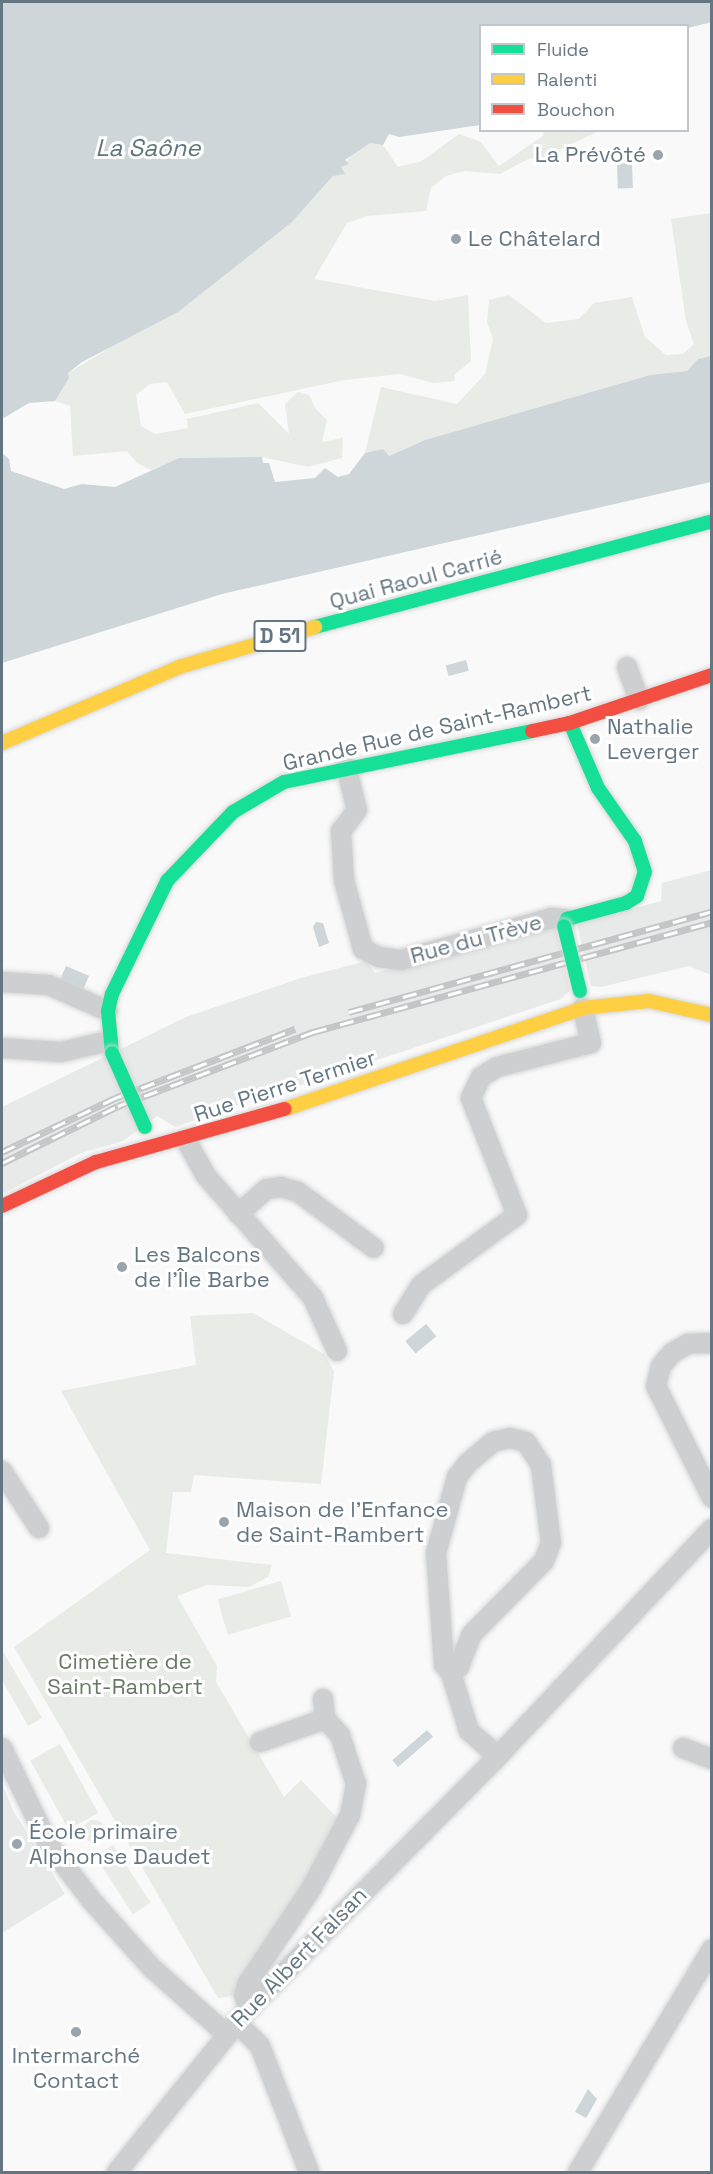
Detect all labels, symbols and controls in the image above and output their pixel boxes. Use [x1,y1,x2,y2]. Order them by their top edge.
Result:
legend [479,24,689,132]
text: Fluide [537,38,589,61]
text: Ralenti [537,68,597,91]
text: Bouchon [537,98,615,121]
water label: La Saône [95,134,201,162]
place label: La Prévôté [535,142,646,168]
marker: La Prévôté [651,148,665,162]
place label: Le Châtelard [468,226,601,252]
marker: Le Châtelard [449,232,463,246]
street label: Quai Raoul Carrié [327,543,505,615]
road number: D 51 [253,618,307,654]
street label: Grande Rue de Saint-Rambert [280,680,594,776]
place label: Nathalie Leverger [607,713,699,764]
marker: Nathalie Leverger [588,732,602,746]
street label: Rue du Trève [407,909,545,969]
street label: Rue Pierre Termier [190,1044,380,1128]
place label: Les Balcons de l'Île Barbe [134,1241,270,1292]
marker: Les Balcons de l'Île Barbe [115,1260,129,1274]
place label: Maison de l'Enfance de Saint-Rambert [236,1496,449,1548]
marker: Maison de l'Enfance de Saint-Rambert [217,1515,231,1529]
park label: Cimetière de Saint-Rambert [47,1648,203,1700]
place label: École primaire Alphonse Daudet [29,1818,211,1870]
marker: École primaire Alphonse Daudet [10,1837,24,1851]
street label: Rue Albert Falsan [226,1882,372,2032]
marker: Intermarché Contact [69,2025,83,2039]
place label: Intermarché Contact [12,2042,140,2094]

